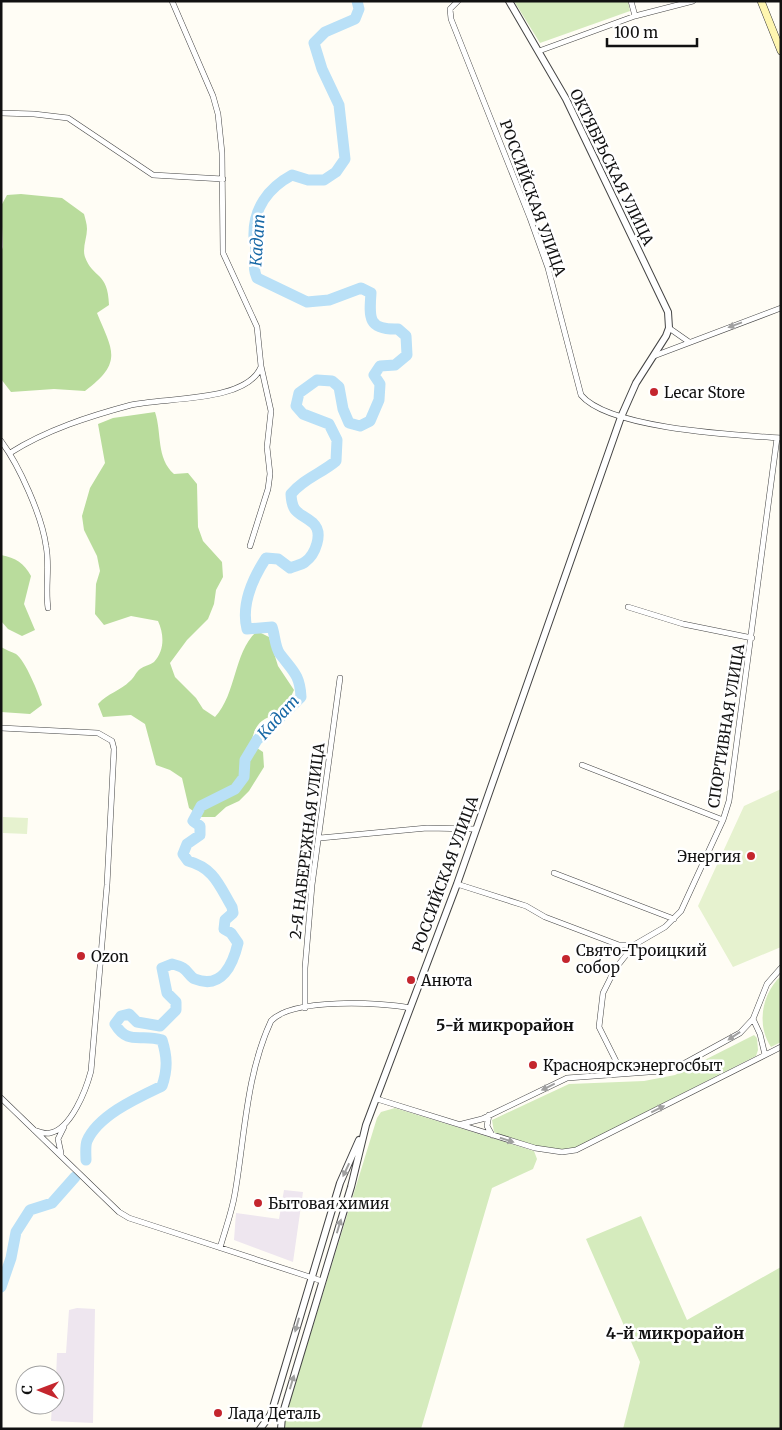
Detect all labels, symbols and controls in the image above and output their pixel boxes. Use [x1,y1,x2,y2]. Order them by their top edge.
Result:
scale bar [607,15,697,47]
text: 100 m [614,23,658,42]
street label: ОКТЯБРЬСКАЯ УЛИЦА [566,86,658,249]
street label: РОССИЙСКАЯ УЛИЦА [496,117,571,279]
water label: Кадат [245,213,269,267]
one-way arrow [727,321,742,329]
place label: Lecar Store [664,383,745,402]
marker: Lecar Store [648,386,660,398]
street label: СПОРТИВНАЯ УЛИЦА [704,642,748,809]
water label: Кадат [253,691,303,743]
street label: 2-Я НАБЕРЕЖНАЯ УЛИЦА [286,741,329,940]
street label: РОССИЙСКАЯ УЛИЦА [407,792,482,955]
place label: Энергия [677,847,741,866]
marker: Энергия [745,850,757,862]
place label: Свято-Троицкий собор [576,941,707,977]
place label: Ozon [91,947,129,966]
marker: Ozon [75,950,87,962]
marker: Свято-Троицкий собор [560,953,572,965]
place label: Анюта [420,971,472,990]
marker: Анюта [405,974,417,986]
district label: 5-й микрорайон [436,1015,574,1035]
one-way arrow [728,1031,741,1041]
place label: Красноярскэнергосбыт [543,1056,723,1075]
marker: Красноярскэнергосбыт [527,1059,539,1071]
one-way arrow [541,1083,555,1091]
one-way arrow [651,1105,665,1113]
one-way arrow [500,1136,515,1144]
one-way arrow [342,1163,350,1177]
place label: Бытовая химия [268,1194,389,1213]
marker: Бытовая химия [252,1197,264,1209]
one-way arrow [335,1218,343,1233]
one-way arrow [293,1317,301,1332]
district label: 4-й микрорайон [606,1323,744,1343]
north arrow [15,1365,65,1415]
one-way arrow [288,1374,296,1389]
text: С [18,1385,36,1395]
place label: Лада Деталь [228,1404,321,1423]
marker: Лада Деталь [212,1407,224,1419]

